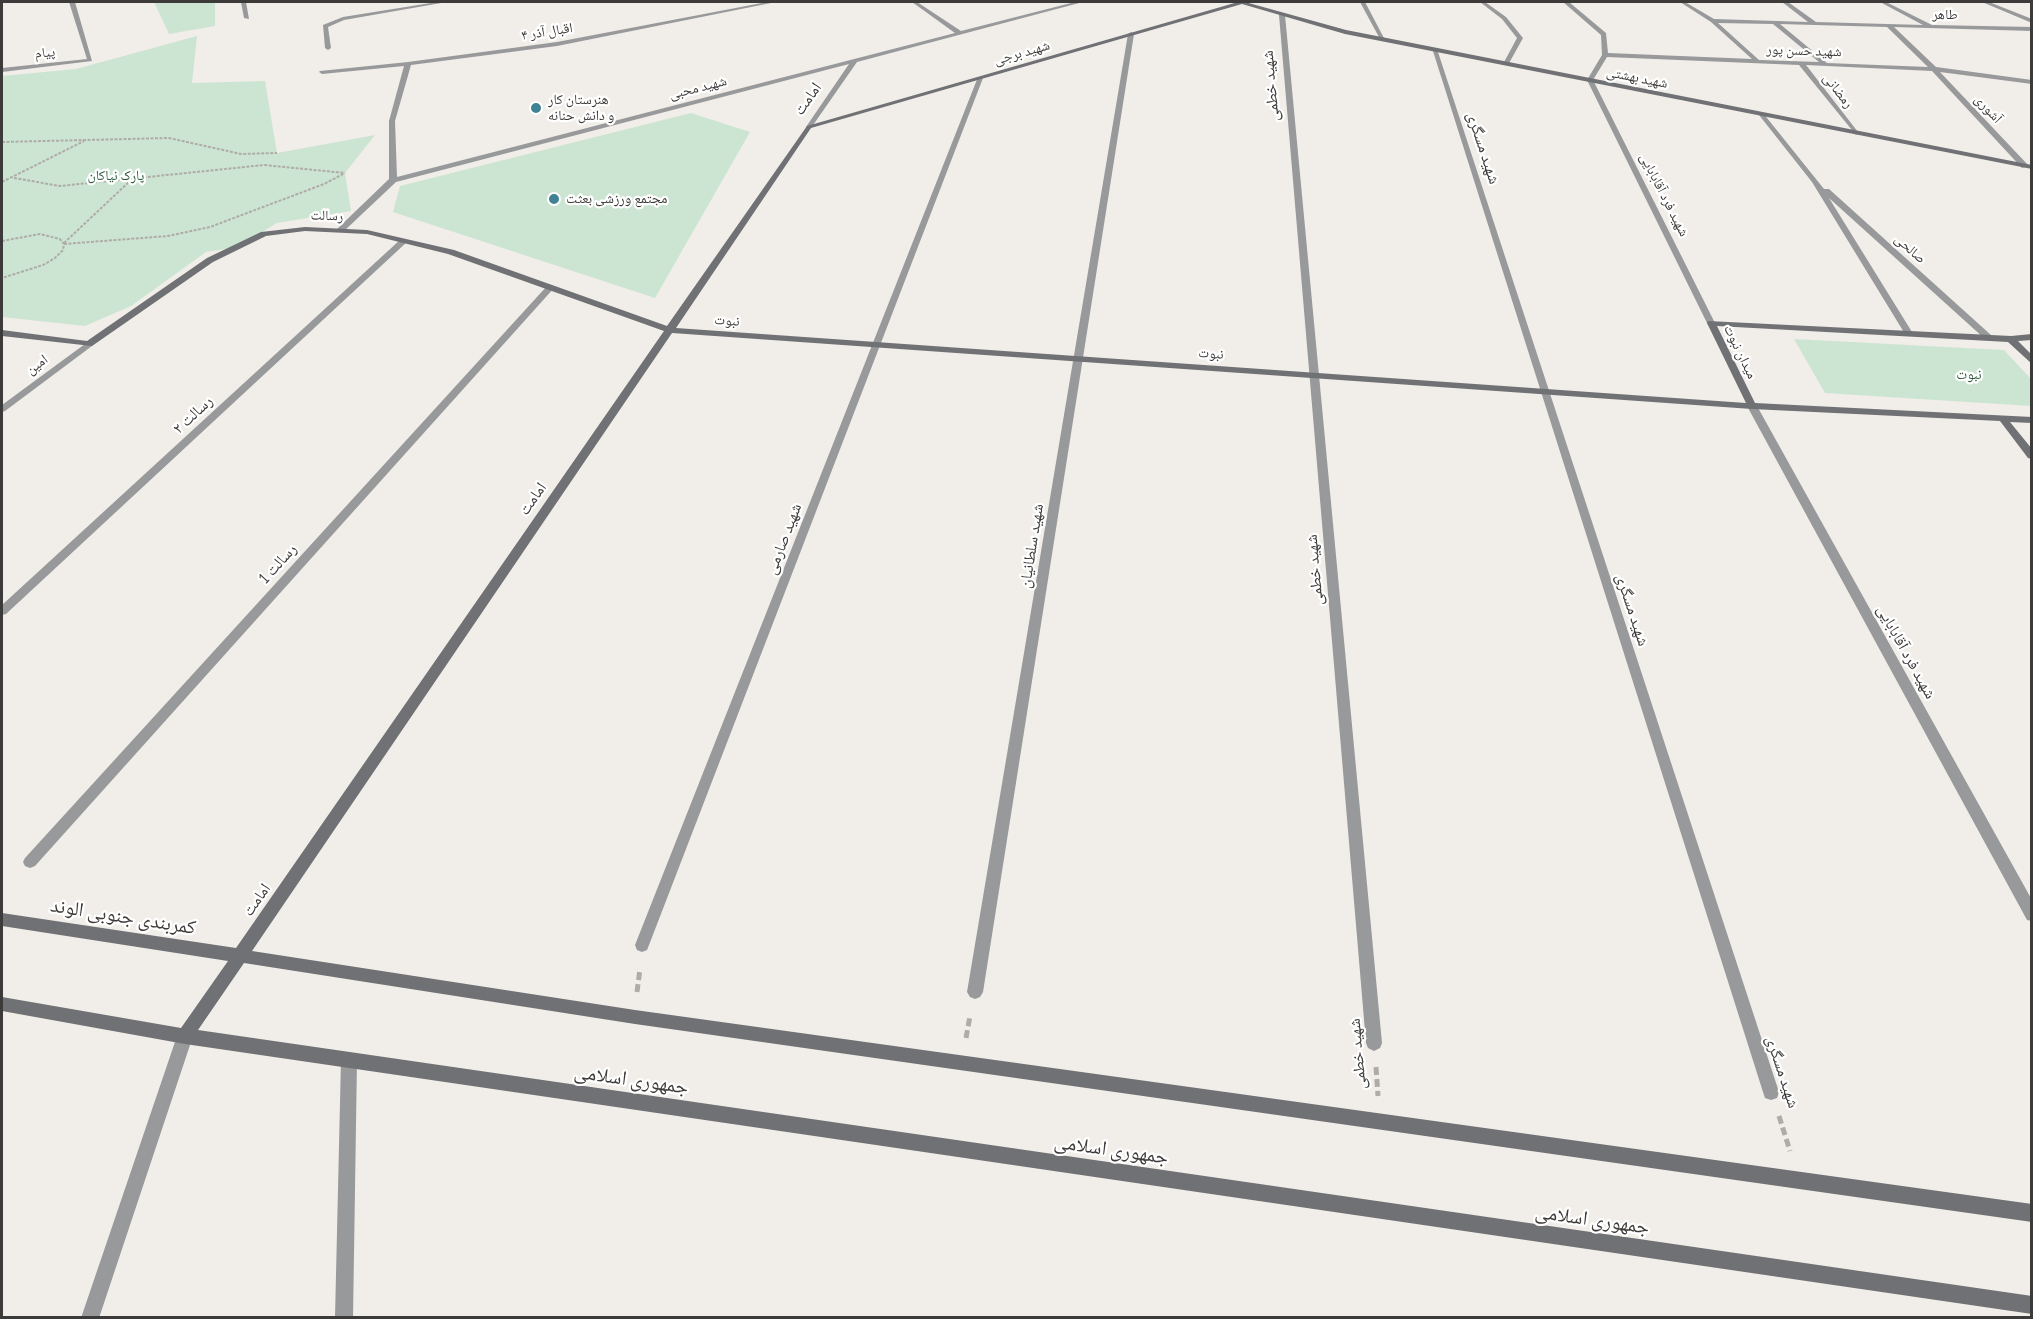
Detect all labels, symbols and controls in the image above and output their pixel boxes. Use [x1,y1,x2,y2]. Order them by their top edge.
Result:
street label: طاهر [1932,6,1958,24]
street label: اقبال آذر ۴ [520,20,574,44]
street label: شهید برجی [992,37,1052,69]
street label: شهید حسن پور [1766,41,1842,61]
street label: پیام [34,44,56,62]
street label: شهید خطمی [1258,50,1284,122]
street label: شهید بهشتی [1605,64,1669,92]
street label: رمضانی [1819,70,1857,112]
street label: شهید محبی [668,73,728,103]
street label: امامت [790,79,826,119]
street label: آشوری [1971,91,2005,127]
place label: هنرستان کار و دانش حنانه [548,92,614,124]
marker: هنرستان کار و دانش حنانه [529,101,543,115]
street label: شهید مسگری [1462,109,1504,187]
street label: شهید فرد آقابابایی [1636,150,1692,240]
park label: پارک نیاکان [88,168,144,184]
place label: مجتمع ورزشی بعثت [566,191,667,207]
marker: مجتمع ورزشی بعثت [547,192,561,206]
street label: رسالت [310,207,344,225]
street label: صالحی [1891,231,1929,267]
street label: نبوت [714,312,740,330]
street label: میدان نبوت [1720,322,1760,382]
street label: نبوت [1198,345,1224,363]
street label: امین [23,351,51,379]
park label: نبوت [1956,367,1982,383]
street label: رسالت ۲ [169,392,217,438]
street label: امامت [515,479,551,519]
street label: شهید صارمی [762,501,806,577]
street label: شهید سلطانیان [1016,502,1048,590]
street label: شهید خطمی [1302,534,1328,606]
street label: رسالت 1 [255,540,301,588]
street label: شهید مسگری [1611,571,1653,649]
street label: شهید فرد آقابابایی [1872,602,1940,702]
street label: امامت [239,880,275,920]
street label: کمربندی جنوبی الوند [49,894,197,940]
street label: شهید خطمی [1345,1018,1371,1090]
street label: شهید مسگری [1761,1033,1803,1111]
street label: جمهوری اسلامی [572,1060,690,1100]
street label: جمهوری اسلامی [1052,1130,1170,1170]
street label: جمهوری اسلامی [1533,1200,1651,1240]

